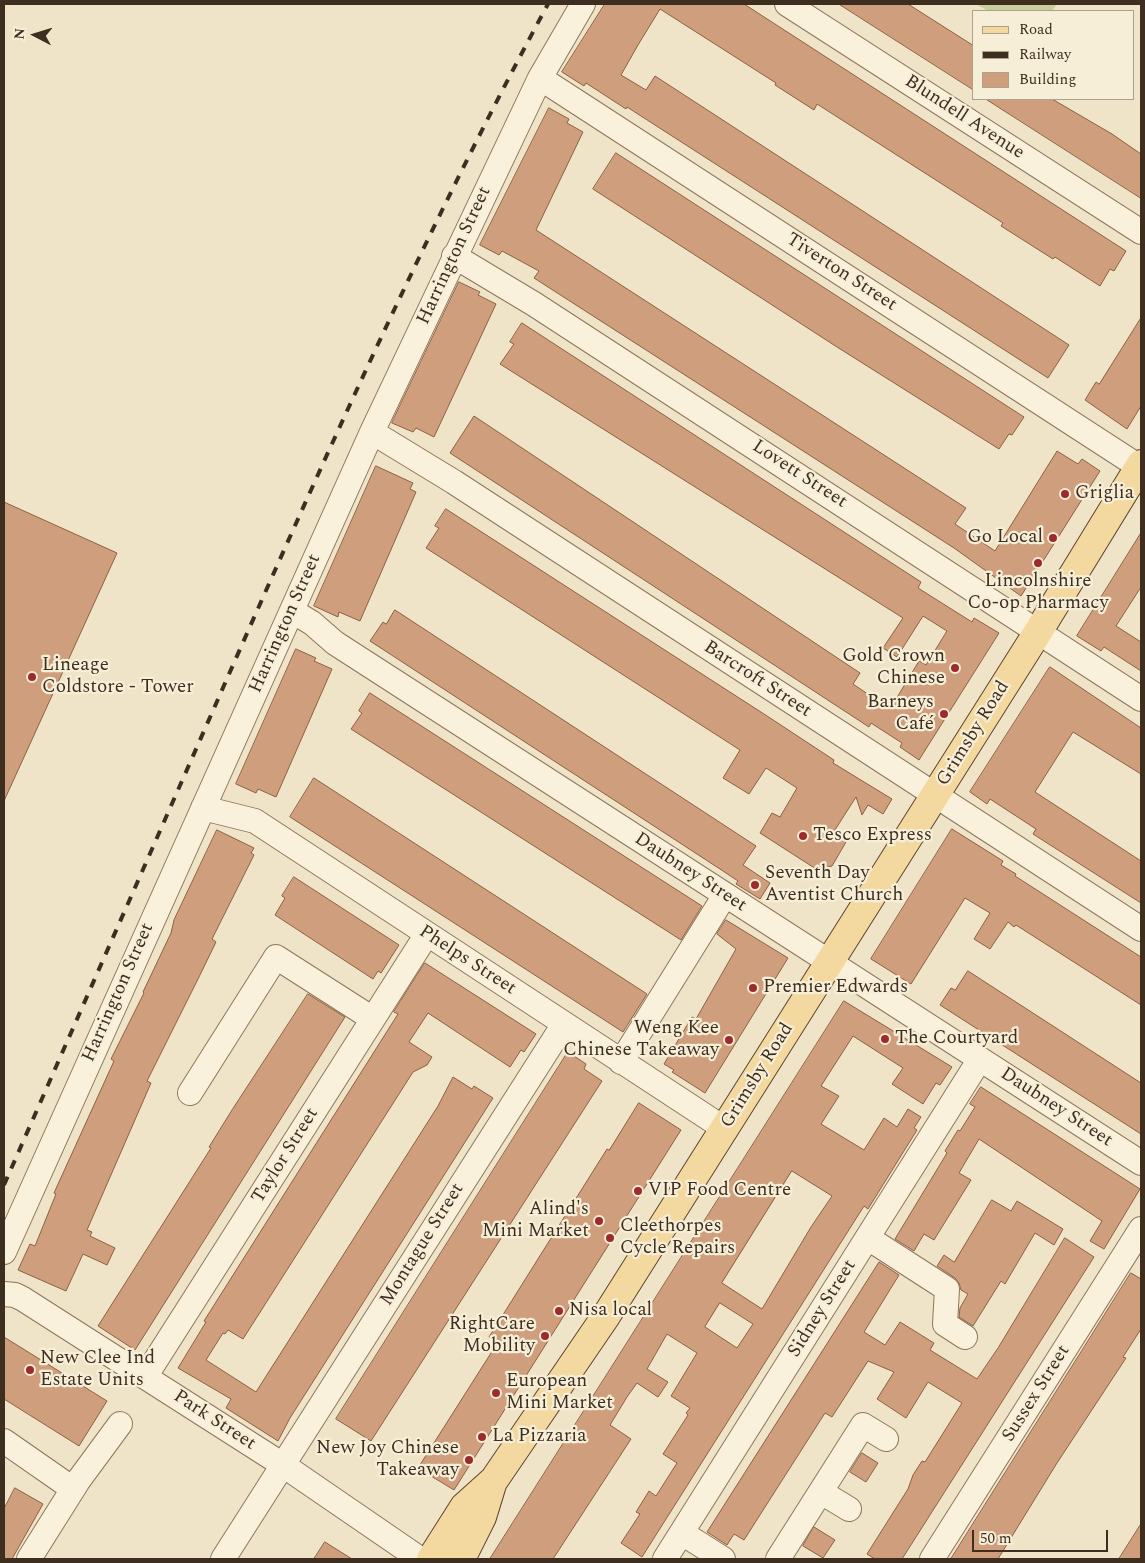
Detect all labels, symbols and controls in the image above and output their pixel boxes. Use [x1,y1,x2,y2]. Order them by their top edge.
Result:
north arrow [10,10,60,60]
legend [972,10,1135,100]
text: Road [1019,18,1053,41]
text: N [9,27,31,40]
text: Railway [1019,43,1071,66]
text: Building [1019,68,1076,91]
street label: Blundell Avenue [900,71,1028,165]
street label: Harrington Street [413,183,497,329]
street label: Tiverton Street [781,229,901,317]
street label: Lovett Street [747,436,851,514]
place label: Griglia [1075,483,1134,505]
marker: Griglia [1059,488,1071,500]
place label: Go Local [967,527,1043,549]
marker: Go Local [1047,532,1059,544]
street label: Harrington Street [245,551,327,697]
marker: Lincolnshire Co-op Pharmacy [1032,557,1044,569]
place label: Lincolnshire Co-op Pharmacy [967,571,1109,615]
street label: Barcroft Street [699,637,815,723]
place label: Gold Crown Chinese [842,646,945,690]
place label: Lineage Coldstore - Tower [42,655,194,699]
marker: Gold Crown Chinese [949,662,961,674]
marker: Lineage Coldstore - Tower [26,671,38,683]
street label: Grimsby Road [933,677,1015,791]
place label: Barneys Café [867,692,934,736]
marker: Barneys Café [938,708,950,720]
place label: Tesco Express [813,825,932,847]
street label: Daubney Street [630,828,750,918]
marker: Tesco Express [797,830,809,842]
place label: Seventh Day Aventist Church [765,863,903,907]
marker: Seventh Day Aventist Church [749,879,761,891]
street label: Harrington Street [78,920,160,1066]
street label: Phelps Street [414,921,520,1001]
place label: Premier Edwards [763,977,908,999]
marker: Premier Edwards [747,982,759,994]
place label: Weng Kee Chinese Takeaway [563,1018,719,1062]
street label: Grimsby Road [717,1019,799,1133]
place label: The Courtyard [895,1028,1018,1050]
marker: The Courtyard [879,1033,891,1045]
marker: Weng Kee Chinese Takeaway [723,1034,735,1046]
street label: Daubney Street [996,1063,1116,1153]
street label: Taylor Street [248,1104,324,1208]
street label: Montague Street [376,1179,470,1311]
place label: VIP Food Centre [648,1180,791,1202]
marker: VIP Food Centre [632,1185,644,1197]
place label: Alind's Mini Market [482,1199,589,1243]
marker: Alind's Mini Market [593,1215,605,1227]
place label: Cleethorpes Cycle Repairs [620,1216,735,1260]
marker: Cleethorpes Cycle Repairs [604,1232,616,1244]
street label: Sidney Street [784,1256,862,1362]
place label: Nisa local [569,1300,652,1322]
marker: Nisa local [553,1305,565,1317]
place label: RightCare Mobility [449,1314,535,1358]
marker: RightCare Mobility [539,1330,551,1342]
street label: Sussex Street [998,1341,1076,1447]
place label: New Clee Ind Estate Units [40,1348,155,1392]
marker: New Clee Ind Estate Units [24,1364,36,1376]
place label: European Mini Market [506,1371,613,1415]
street label: Park Street [168,1386,260,1456]
marker: European Mini Market [490,1387,502,1399]
place label: La Pizzaria [492,1426,587,1448]
marker: La Pizzaria [476,1431,488,1443]
place label: New Joy Chinese Takeaway [316,1438,459,1482]
marker: New Joy Chinese Takeaway [463,1454,475,1466]
scale bar [975,1520,1111,1552]
text: 50 m [980,1527,1012,1550]

